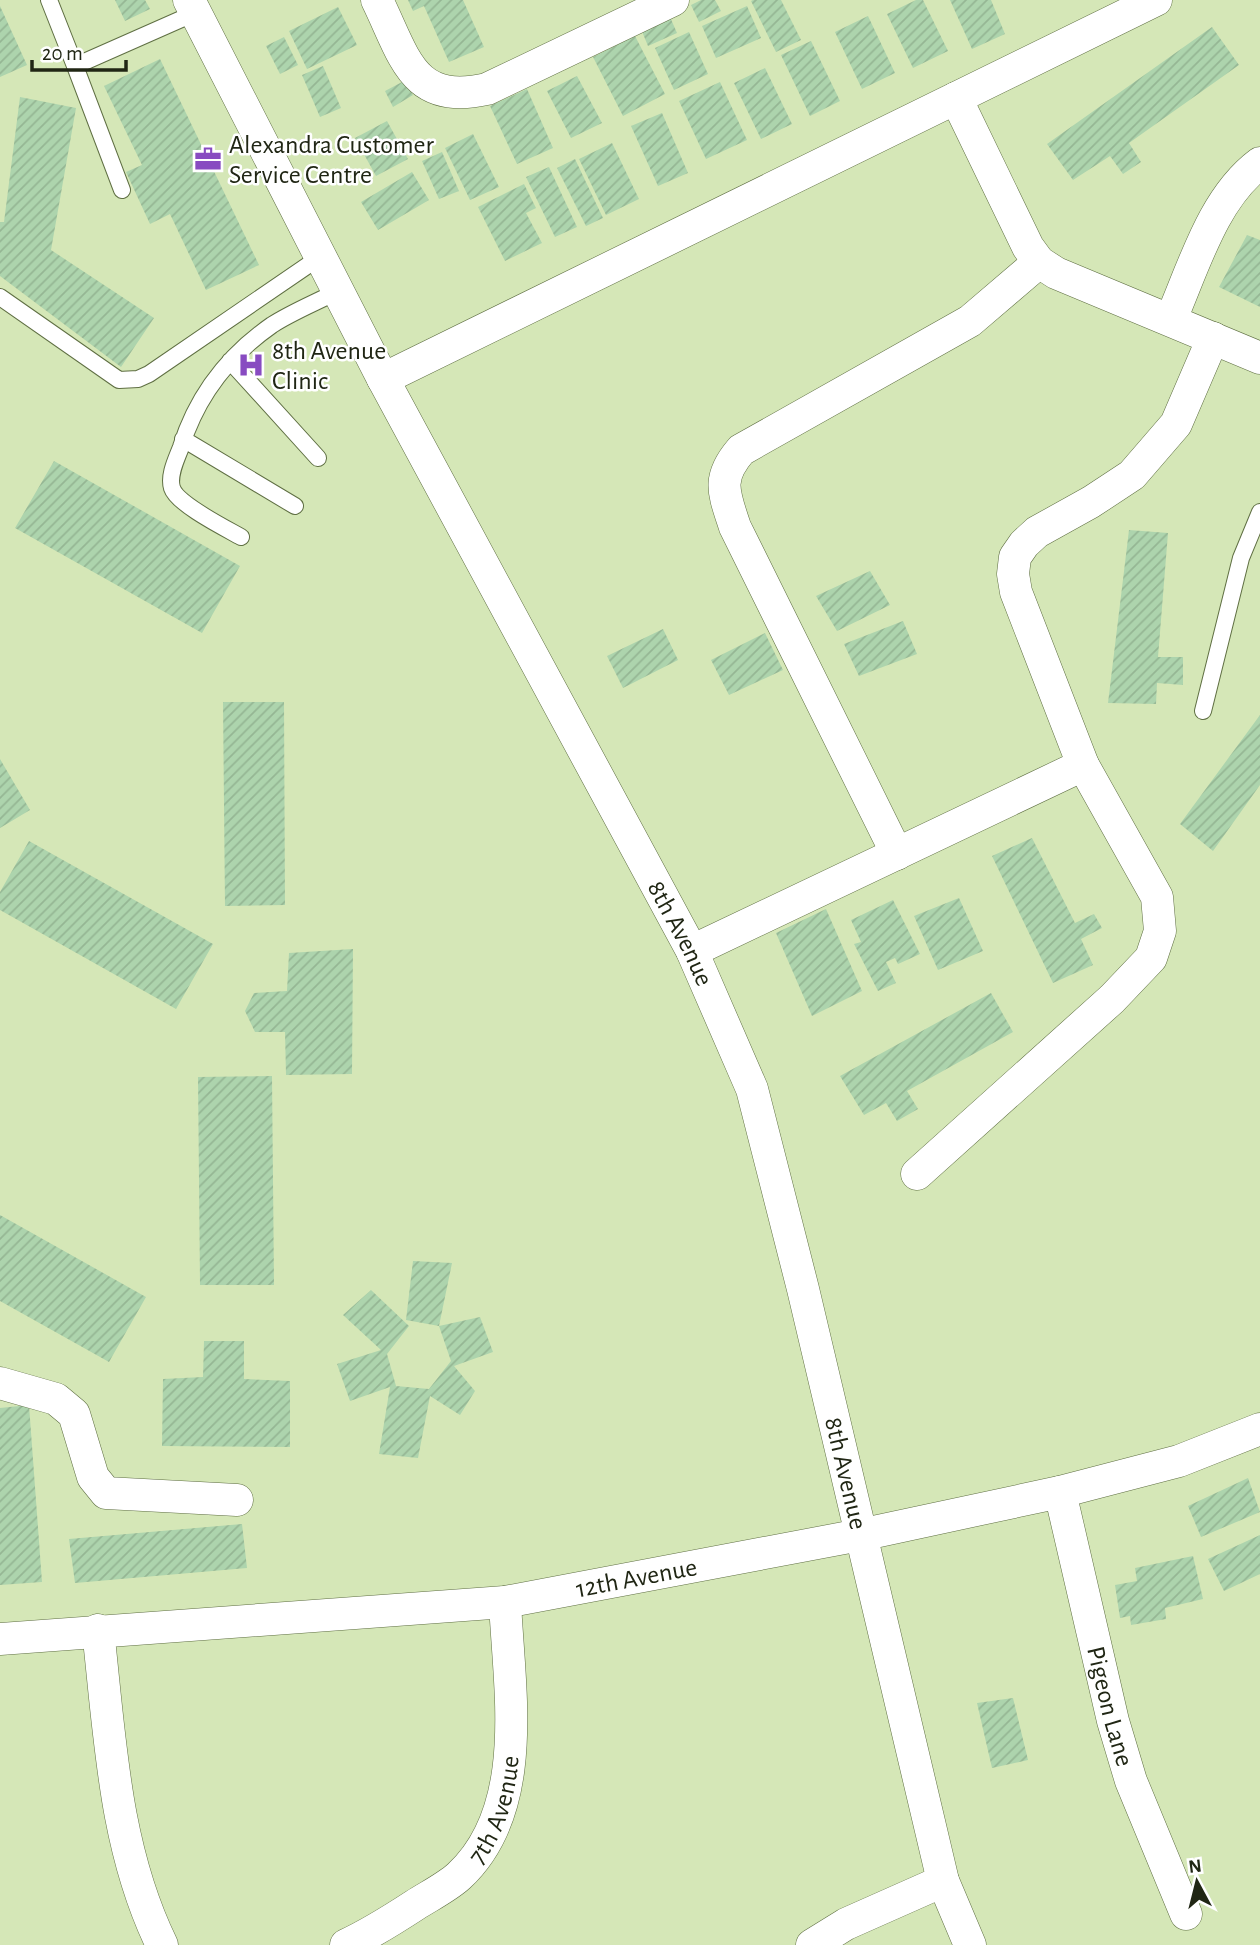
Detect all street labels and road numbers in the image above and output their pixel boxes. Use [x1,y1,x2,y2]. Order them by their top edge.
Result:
street label: 8th Avenue [643,877,717,990]
street label: 8th Avenue [820,1415,871,1532]
street label: 12th Avenue [574,1554,699,1602]
street label: Pigeon Lane [1082,1644,1138,1769]
street label: 7th Avenue [464,1754,524,1869]

